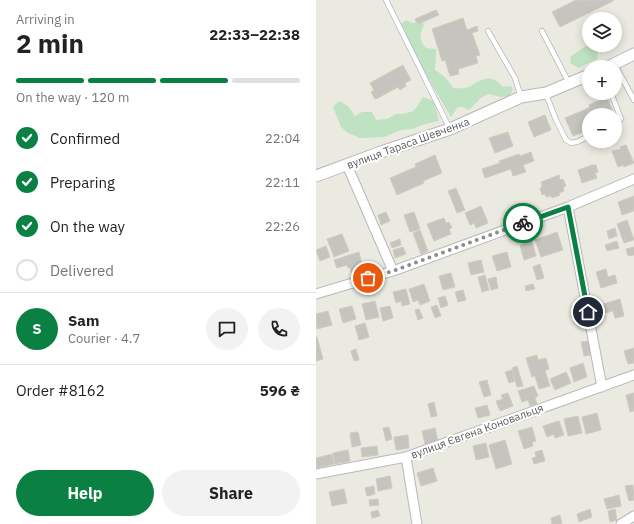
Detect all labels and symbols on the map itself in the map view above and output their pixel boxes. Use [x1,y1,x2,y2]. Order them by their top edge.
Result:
street label: вулиця Тараса Шевченка [345,114,471,172]
courier [503,203,543,243]
pin [351,261,385,295]
pin [571,295,605,329]
street label: вулиця Євгена Коновальця [409,400,545,462]

